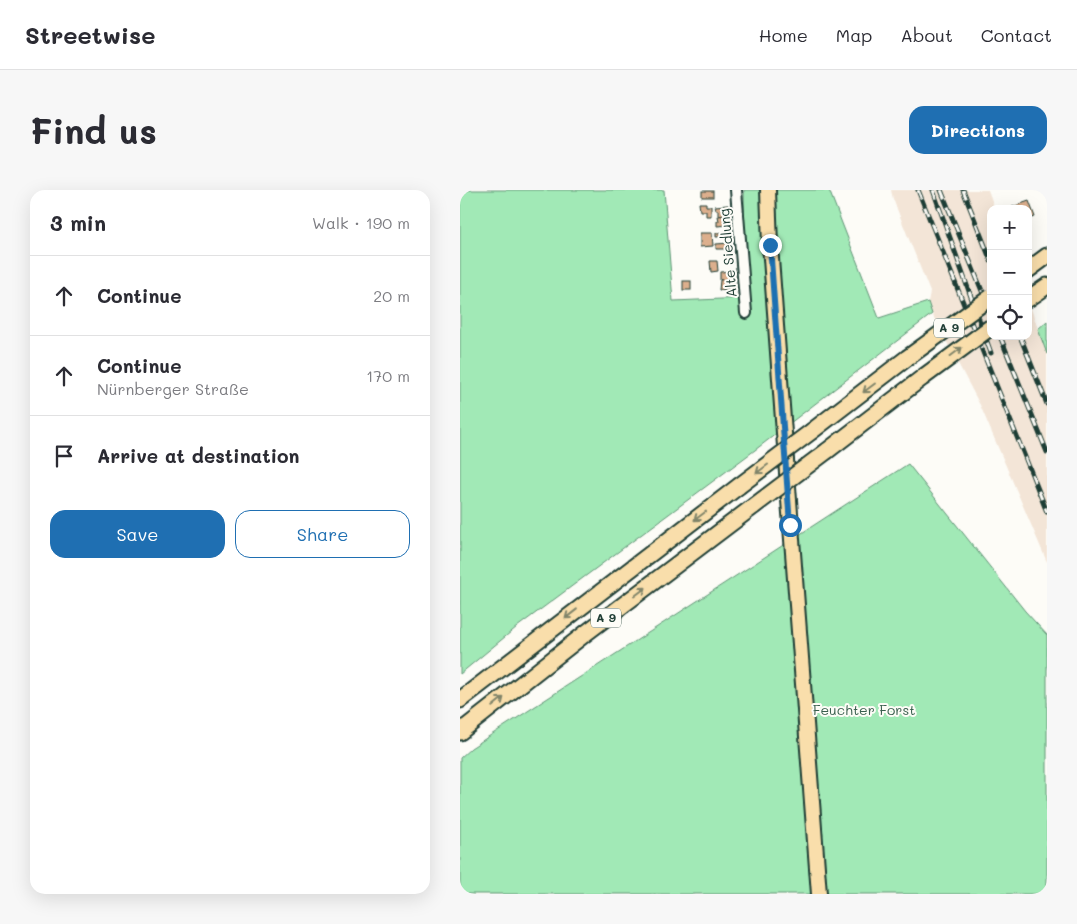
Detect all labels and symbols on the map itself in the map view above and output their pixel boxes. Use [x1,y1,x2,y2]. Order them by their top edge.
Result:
street label: Alte Siedlung [714,208,741,298]
route end [759,234,782,257]
road number: A 9 [934,318,964,338]
one-way arrow [949,347,962,358]
one-way arrow [863,383,876,394]
one-way arrow [756,464,769,475]
one-way arrow [693,511,707,521]
route start [779,514,802,537]
one-way arrow [633,587,647,597]
road number: A 9 [591,608,621,628]
one-way arrow [565,609,578,620]
one-way arrow [491,697,504,708]
park label: Feuchter Forst [813,700,915,719]

